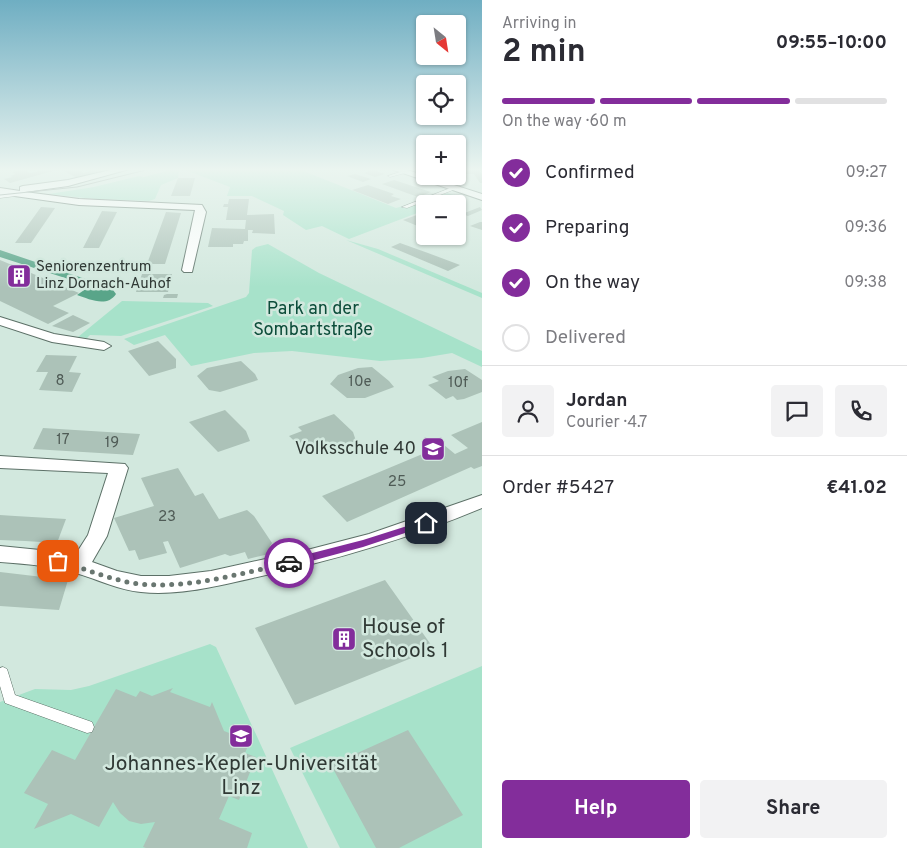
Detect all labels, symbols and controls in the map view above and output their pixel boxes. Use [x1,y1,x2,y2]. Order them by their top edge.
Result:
text: Arriving in [502,14,577,34]
north arrow [416,15,466,65]
map controls [416,15,466,245]
text: 09:55–10:00 [776,31,887,55]
text: 2 min [502,33,586,73]
button: locate [416,75,466,125]
text: On the way · 60 m [502,112,627,132]
button: + [416,135,466,185]
icon: check [502,159,530,187]
text: Confirmed [545,161,635,185]
text: 09:27 [846,163,887,183]
button: − [416,195,466,245]
icon: check [502,214,530,242]
text: Preparing [545,216,629,240]
text: 09:36 [844,218,887,238]
place label: Seniorenzentrum Linz Dornach-Auhof [36,258,171,294]
building icon: Seniorenzentrum Linz Dornach-Auhof [6,263,32,289]
icon: check [502,269,530,297]
text: On the way [545,271,640,295]
text: 09:38 [844,273,887,293]
park label: Park an der Sombartstraße [253,298,373,342]
text: Delivered [545,326,626,350]
house number: 8 [55,372,65,391]
house number: 10e [348,373,372,392]
house number: 10f [448,374,468,393]
button: person [502,385,554,437]
button: chat [771,385,823,437]
button: phone [835,385,887,437]
text: Jordan [566,389,628,413]
text: Courier · 4.7 [566,413,647,433]
house number: 17 [56,431,70,450]
house number: 19 [105,434,119,453]
school or university icon: Volksschule 40 [420,436,446,462]
place label: Volksschule 40 [295,438,416,461]
house number: 25 [388,473,406,492]
text: Order #5427 [502,476,614,500]
text: €41.02 [826,476,887,500]
pin [405,502,447,544]
house number: 23 [158,508,176,527]
icon: home [412,509,440,537]
courier [264,538,314,588]
pin [37,540,79,582]
icon: bag [44,547,72,575]
icon: car [275,549,303,577]
place label: House of Schools 1 [362,614,449,665]
building icon: House of Schools 1 [331,626,357,652]
school or university icon: Johannes-Kepler-Universität Linz [228,723,254,749]
place label: Johannes-Kepler-Universität Linz [104,751,378,802]
button: Help [502,780,690,838]
button: Share [700,780,887,838]

